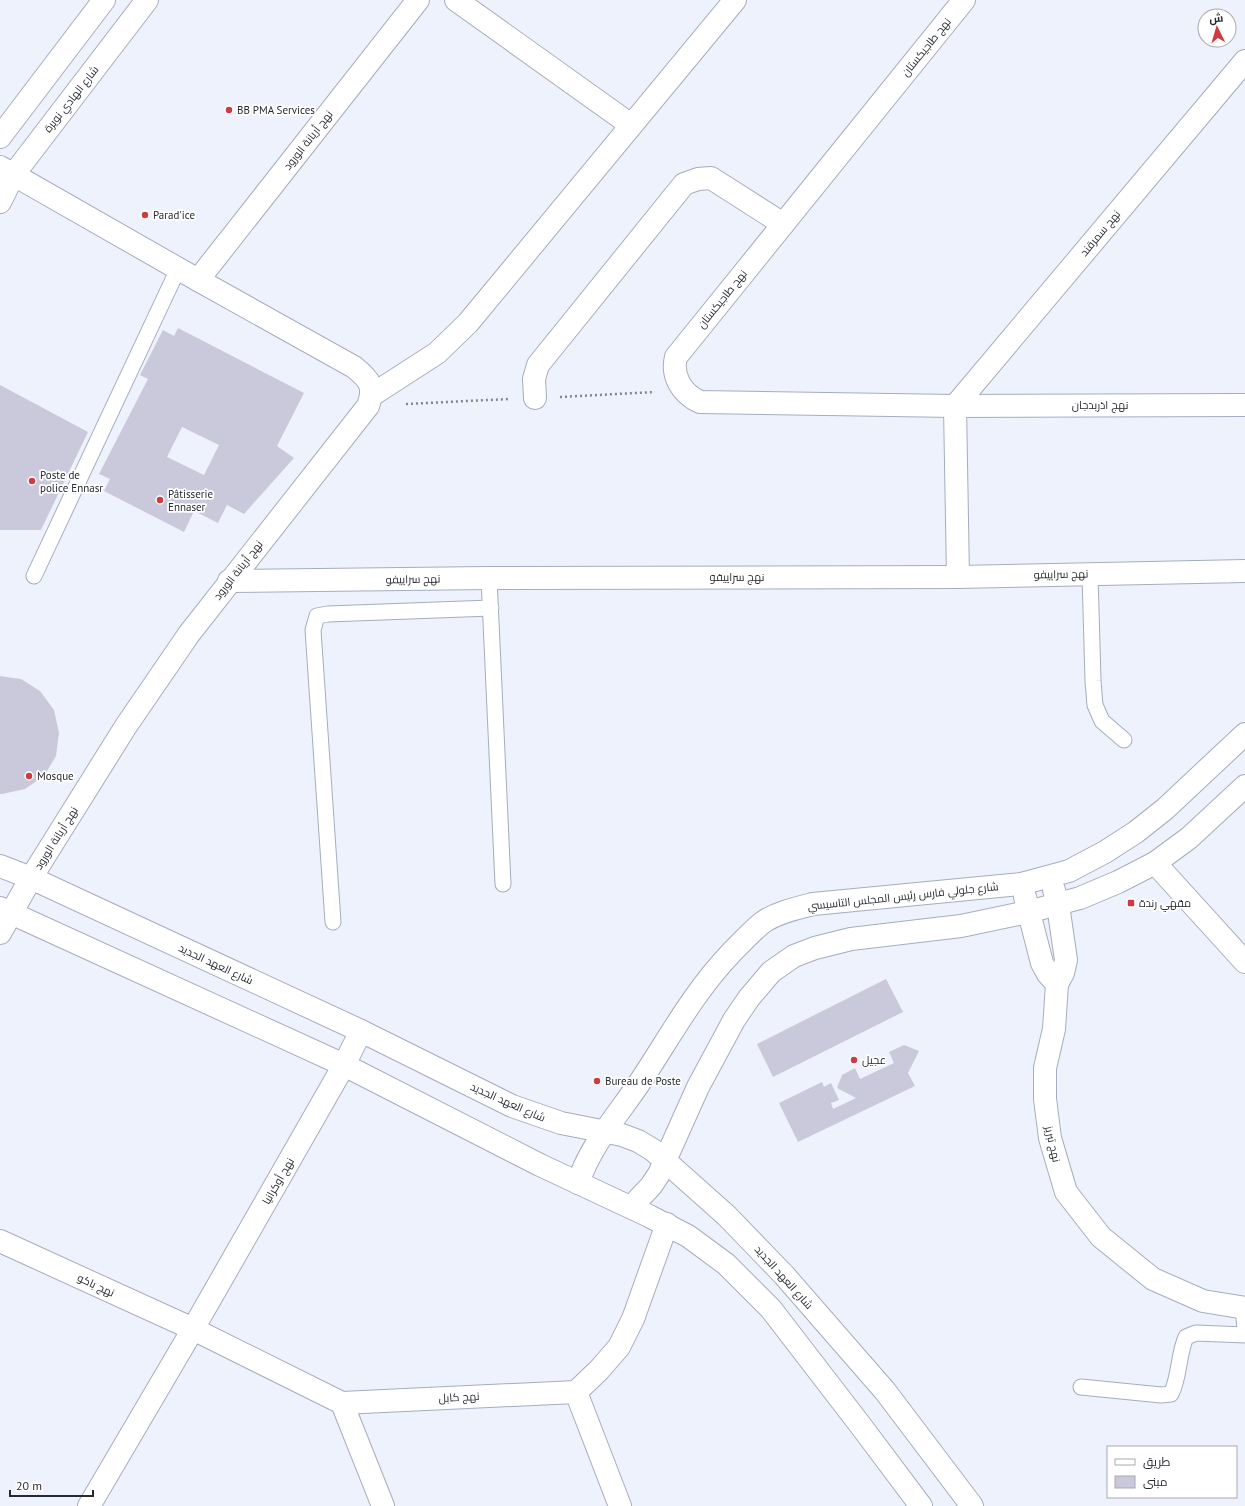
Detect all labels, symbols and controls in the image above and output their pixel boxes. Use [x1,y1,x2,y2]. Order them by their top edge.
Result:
north arrow [1197,8,1237,48]
text: ش [1208,10,1224,26]
street label: نهج طاجيكستان [898,15,955,80]
street label: شارع الهادي نويرة [41,63,103,136]
place label: BB PMA Services [237,103,315,117]
marker: BB PMA Services [224,105,234,115]
street label: نهج أريانة الورود [280,107,336,173]
street label: نهج سمرقند [1077,207,1124,259]
place label: Parad'ice [153,208,195,222]
marker: Parad'ice [140,210,150,220]
street label: نهج طاجيكستان [694,267,751,332]
street label: نهج اذربدجان [1072,398,1128,413]
place label: Poste de police Ennasr [40,468,103,495]
marker: Poste de police Ennasr [27,476,37,486]
place label: Pâtisserie Ennaser [168,487,213,514]
marker: Pâtisserie Ennaser [155,495,165,505]
street label: نهج أريانة الورود [210,537,266,603]
street label: نهج سراييفو [1033,567,1089,582]
street label: نهج سراييفو [710,570,764,585]
street label: نهج سراييفو [385,572,441,587]
place label: Mosque [37,769,74,783]
marker: Mosque [24,771,34,781]
street label: نهج أريانة الورود [31,804,82,873]
street label: شارع جلولي فارس رئيس المجلس التاسيسي [807,879,999,915]
place label: مقهي رندة [1139,896,1191,912]
marker: مقهي رندة [1126,898,1136,908]
street label: شارع العهد الجديد [176,941,256,988]
place label: عجيل [862,1053,886,1067]
marker: عجيل [849,1055,859,1065]
place label: Bureau de Poste [605,1074,681,1088]
marker: Bureau de Poste [592,1076,602,1086]
street label: شارع العهد الجديد [468,1079,548,1126]
street label: نهج تبريز [1041,1124,1064,1164]
street label: نهج أوكرانيا [259,1155,298,1207]
street label: شارع العهد الجديد [751,1242,816,1312]
street label: نهج باكو [75,1270,117,1301]
street label: نهج كابل [438,1389,480,1406]
legend [1107,1446,1237,1498]
text: طريق [1143,1454,1171,1469]
scale bar [10,1472,93,1498]
text: مبنى [1143,1474,1168,1489]
text: 20 m [16,1478,42,1493]

